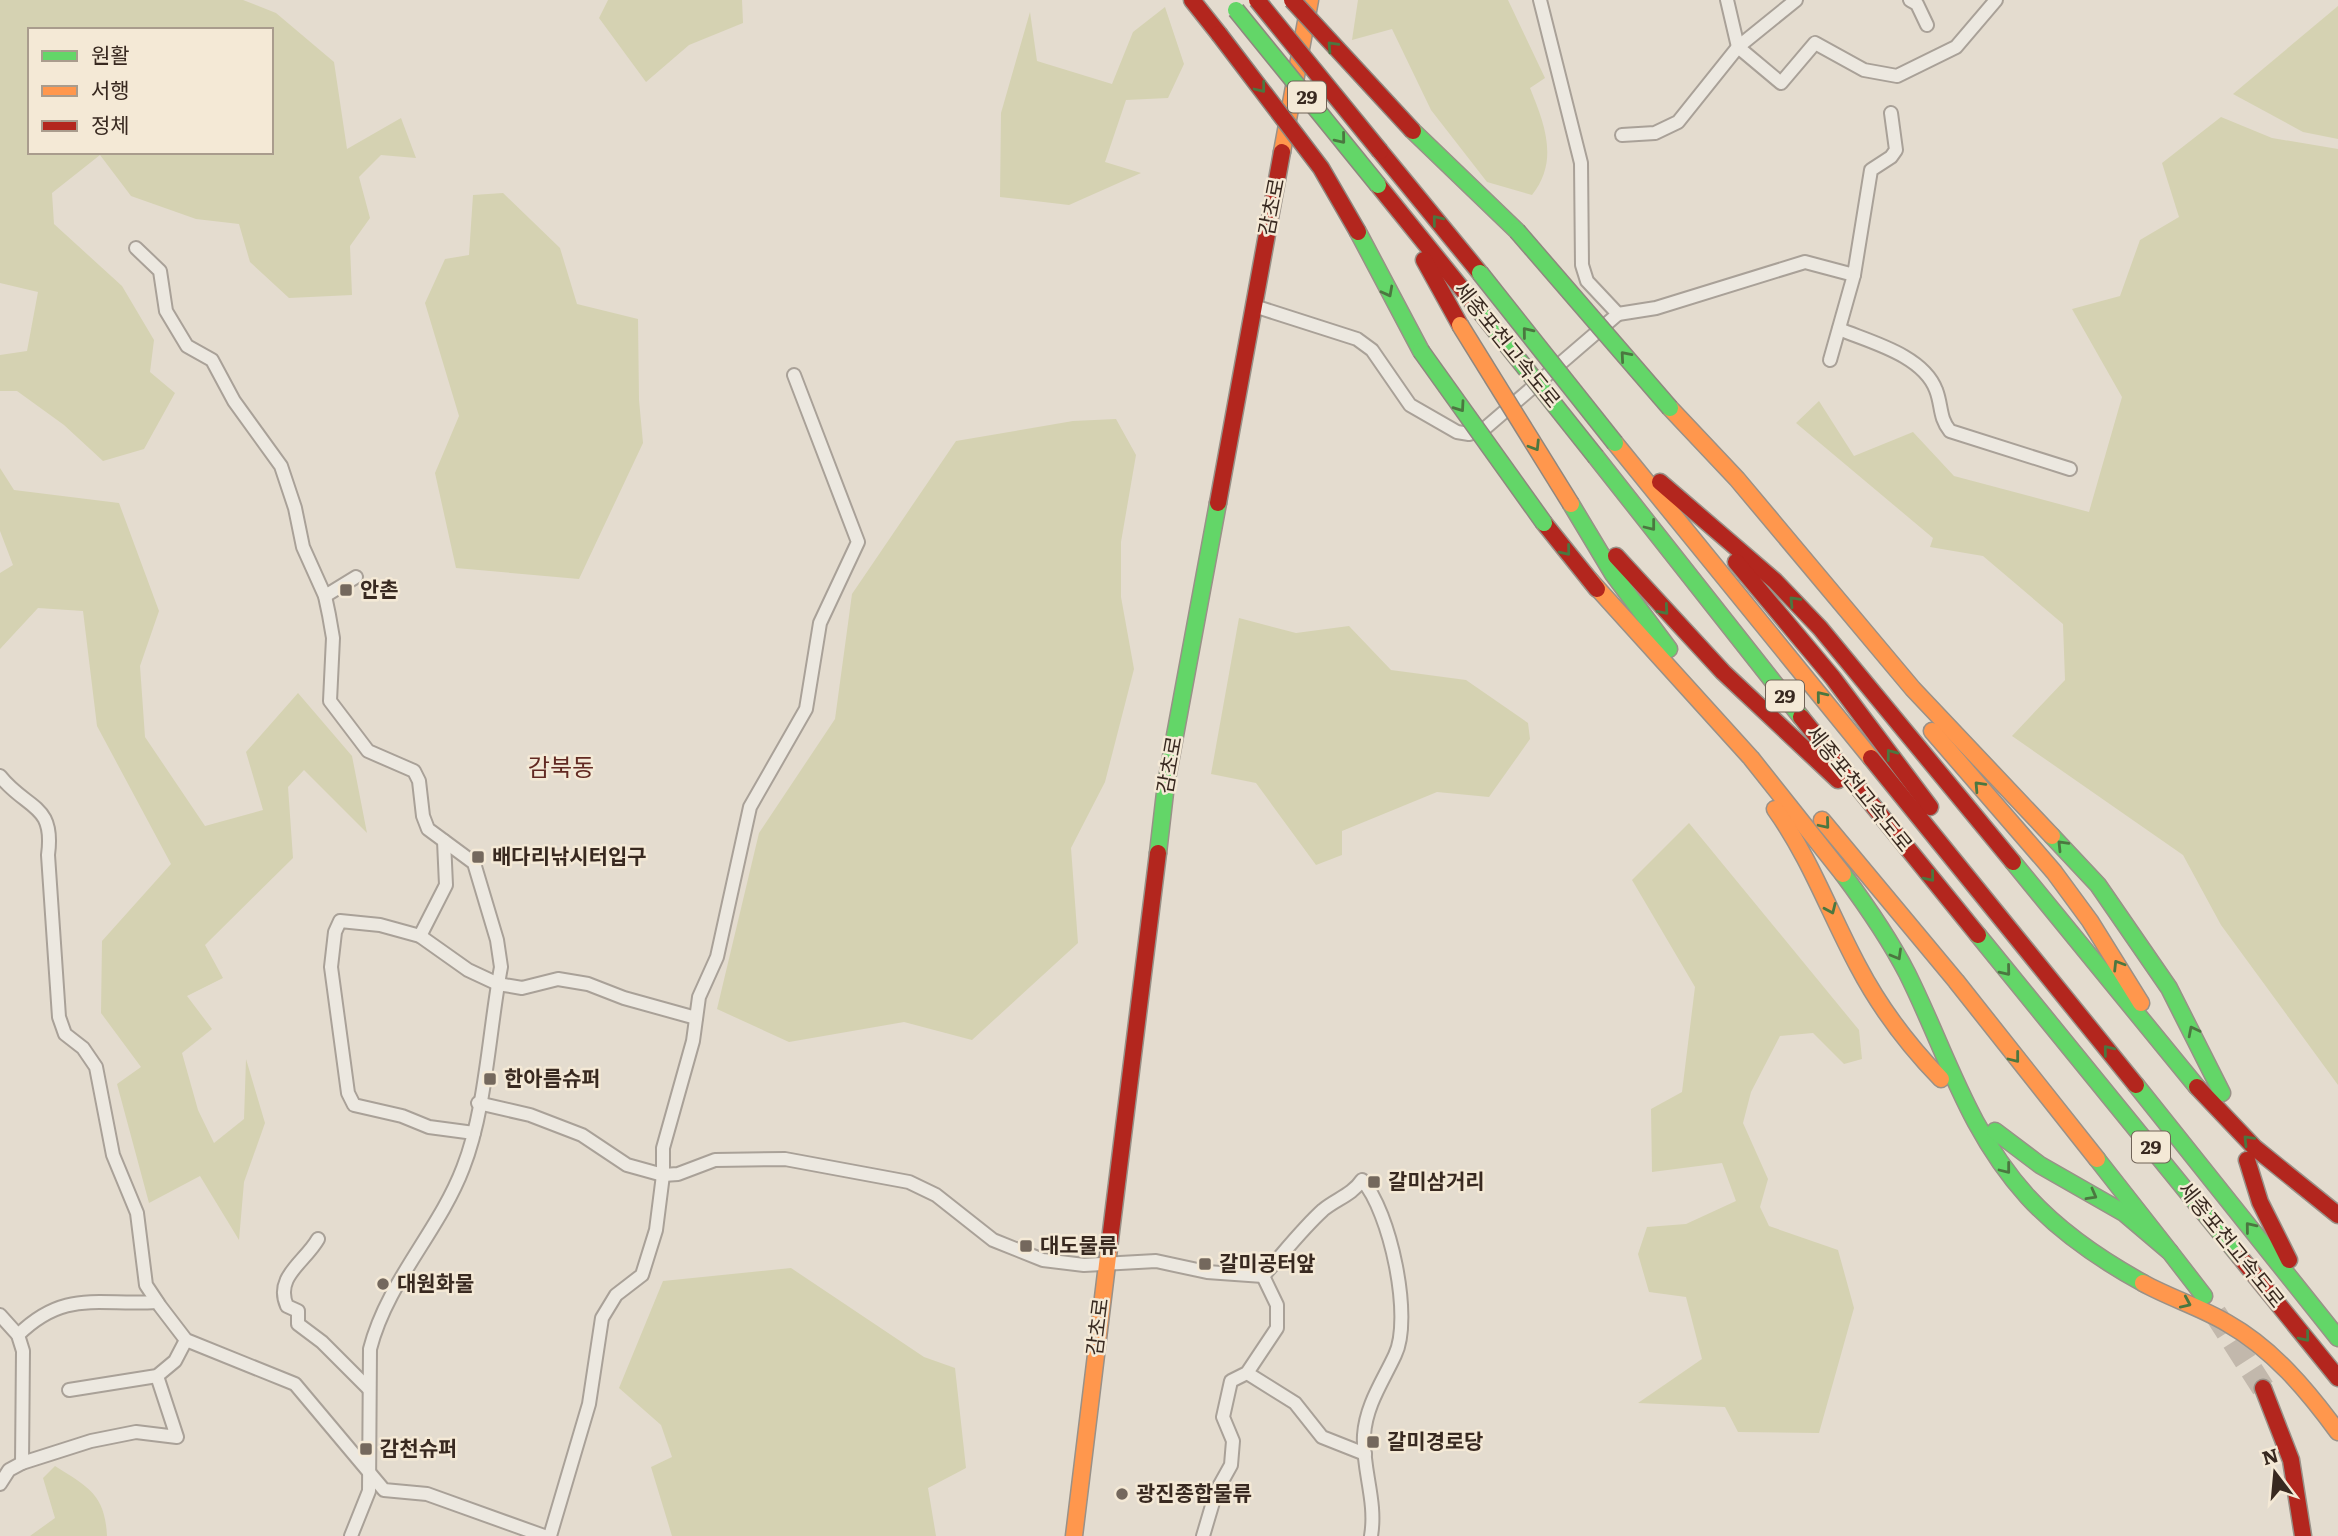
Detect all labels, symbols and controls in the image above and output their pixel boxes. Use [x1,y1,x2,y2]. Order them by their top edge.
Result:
legend [28,28,273,154]
text: 원활 [91,38,130,69]
one-way arrow [1328,41,1340,54]
text: 서행 [91,73,130,104]
one-way arrow [1252,81,1265,93]
road number: 29 [1288,82,1326,113]
text: 정체 [91,108,130,139]
one-way arrow [1332,132,1345,144]
street label: 감초로 [1249,175,1290,238]
one-way arrow [1432,216,1445,228]
street label: 세종포천고속도로 [1448,274,1570,413]
one-way arrow [1380,285,1393,297]
one-way arrow [1522,328,1535,340]
one-way arrow [1621,352,1633,365]
one-way arrow [1452,399,1464,412]
one-way arrow [1526,438,1539,451]
one-way arrow [1642,519,1655,531]
one-way arrow [1558,543,1570,556]
place label: 안촌 [360,572,399,603]
marker: 안촌 [338,582,354,598]
one-way arrow [1790,596,1803,609]
one-way arrow [1656,602,1668,615]
road number: 29 [1766,680,1804,712]
one-way arrow [1817,691,1829,704]
street label: 세종포천고속도로 [1800,718,1922,857]
street label: 감초로 [1147,733,1188,796]
district label: 감북동 [528,748,594,783]
one-way arrow [1887,750,1899,762]
one-way arrow [1975,781,1987,794]
one-way arrow [1817,816,1830,829]
place label: 배다리낚시터입구 [492,839,647,870]
one-way arrow [2058,841,2071,854]
marker: 배다리낚시터입구 [470,849,486,865]
one-way arrow [1922,868,1934,881]
one-way arrow [1823,902,1837,914]
one-way arrow [1889,948,1902,961]
one-way arrow [2114,960,2127,973]
one-way arrow [1998,963,2011,975]
one-way arrow [2188,1026,2201,1038]
one-way arrow [2104,1045,2116,1058]
one-way arrow [2006,1050,2019,1062]
place label: 한아름슈퍼 [504,1061,601,1092]
marker: 한아름슈퍼 [482,1071,498,1087]
road number: 29 [2132,1132,2170,1162]
one-way arrow [2244,1136,2257,1149]
one-way arrow [1997,1161,2010,1173]
place label: 갈미삼거리 [1388,1164,1485,1195]
marker: 갈미삼거리 [1366,1174,1382,1190]
street label: 세종포천고속도로 [2172,1174,2294,1313]
one-way arrow [2085,1187,2098,1200]
one-way arrow [2245,1223,2258,1235]
place label: 대도물류 [1040,1228,1117,1259]
marker: 대도물류 [1018,1238,1034,1254]
place label: 갈미공터앞 [1219,1246,1316,1277]
marker: 갈미공터앞 [1197,1256,1213,1272]
place label: 대원화물 [397,1266,474,1297]
marker: 대원화물 [375,1276,391,1292]
one-way arrow [2179,1295,2191,1309]
street label: 감초로 [1077,1296,1114,1357]
one-way arrow [2297,1328,2309,1341]
place label: 갈미경로당 [1387,1424,1484,1455]
place label: 감천슈퍼 [380,1431,457,1462]
marker: 갈미경로당 [1365,1434,1381,1450]
north arrow [2240,1438,2310,1508]
text: N [2259,1440,2282,1471]
marker: 감천슈퍼 [358,1441,374,1457]
place label: 광진종합물류 [1136,1476,1252,1507]
marker: 광진종합물류 [1114,1486,1130,1502]

